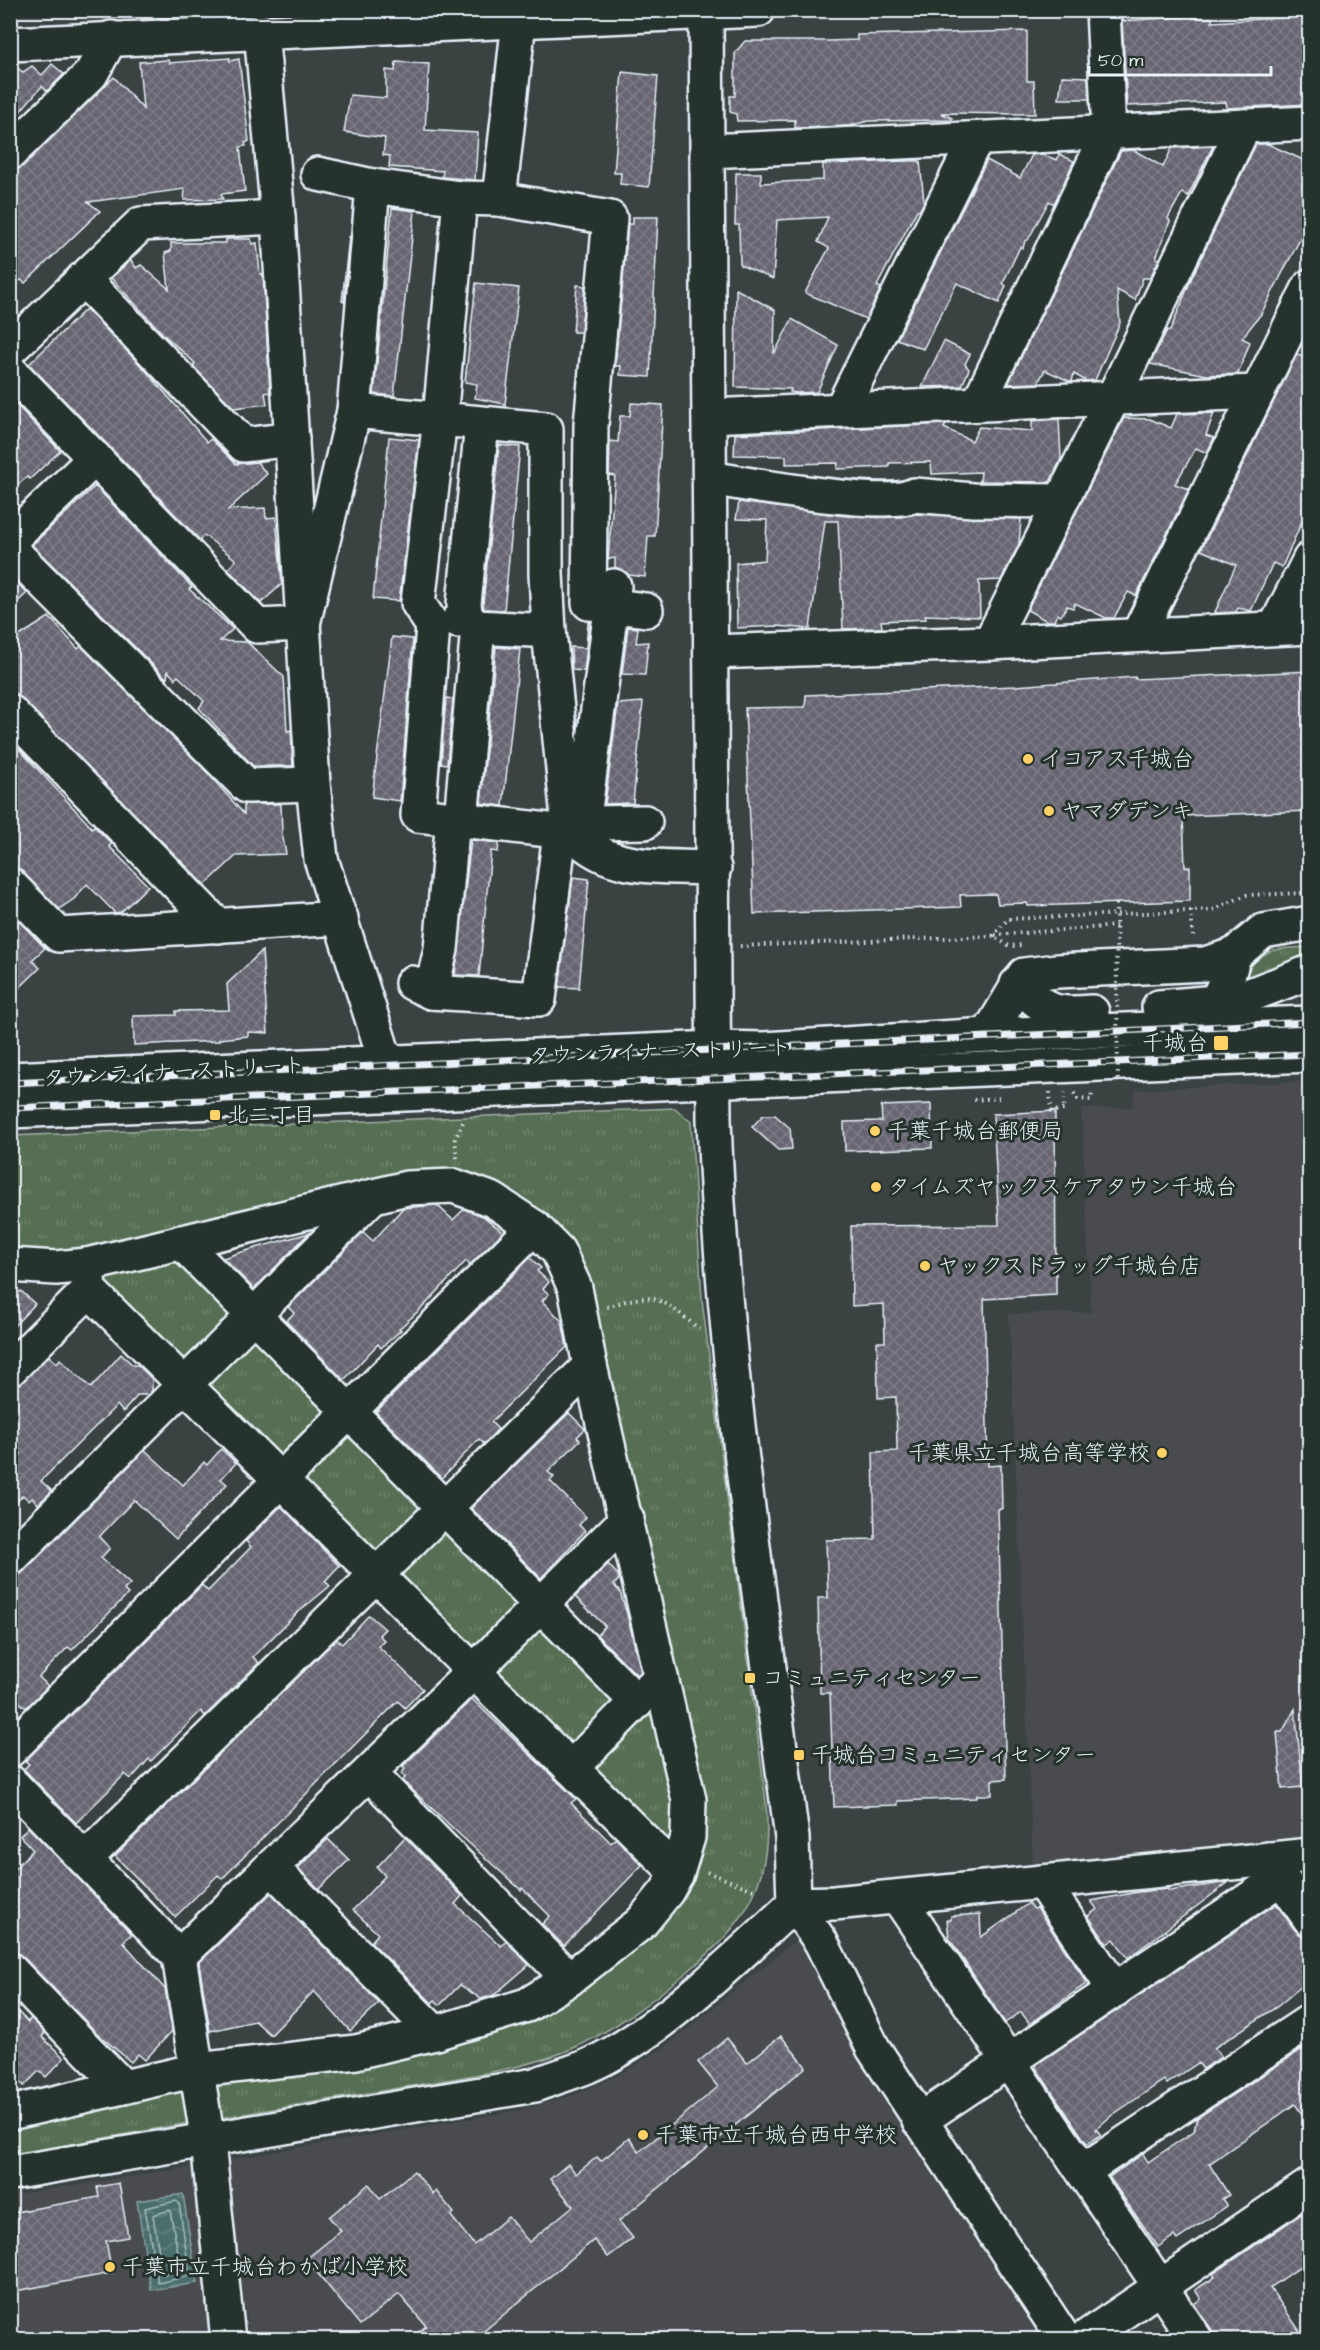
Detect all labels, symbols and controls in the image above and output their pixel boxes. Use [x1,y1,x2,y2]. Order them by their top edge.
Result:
scale bar [1089,39,1270,77]
text: 50 m [1098,48,1143,73]
place label: イコアス千城台 [1040,744,1194,775]
marker: イコアス千城台 [1021,752,1035,766]
place label: ヤマダデンキ [1061,796,1193,827]
marker: ヤマダデンキ [1042,804,1056,818]
place label: 千城台 [1142,1028,1208,1059]
street label: タウンライナーストリート [528,1032,792,1072]
marker: 千城台 [1212,1034,1230,1052]
street label: タウンライナーストリート [42,1050,306,1094]
place label: 北二丁目 [227,1100,315,1131]
marker: 北二丁目 [208,1108,222,1122]
place label: 千葉千城台郵便局 [887,1116,1063,1147]
marker: 千葉千城台郵便局 [868,1124,882,1138]
place label: タイムズヤックスケアタウン千城台 [888,1172,1237,1203]
marker: タイムズヤックスケアタウン千城台 [869,1180,883,1194]
place label: ヤックスドラッグ千城台店 [937,1251,1201,1282]
marker: ヤックスドラッグ千城台店 [918,1259,932,1273]
place label: 千葉県立千城台高等学校 [908,1438,1150,1469]
marker: 千葉県立千城台高等学校 [1155,1446,1169,1460]
place label: コミュニティセンター [762,1663,981,1694]
marker: コミュニティセンター [743,1671,757,1685]
place label: 千城台コミュニティセンター [811,1740,1096,1771]
marker: 千城台コミュニティセンター [792,1748,806,1762]
place label: 千葉市立千城台西中学校 [655,2120,897,2151]
marker: 千葉市立千城台西中学校 [636,2128,650,2142]
place label: 千葉市立千城台わかば小学校 [122,2252,408,2283]
marker: 千葉市立千城台わかば小学校 [103,2260,117,2274]

